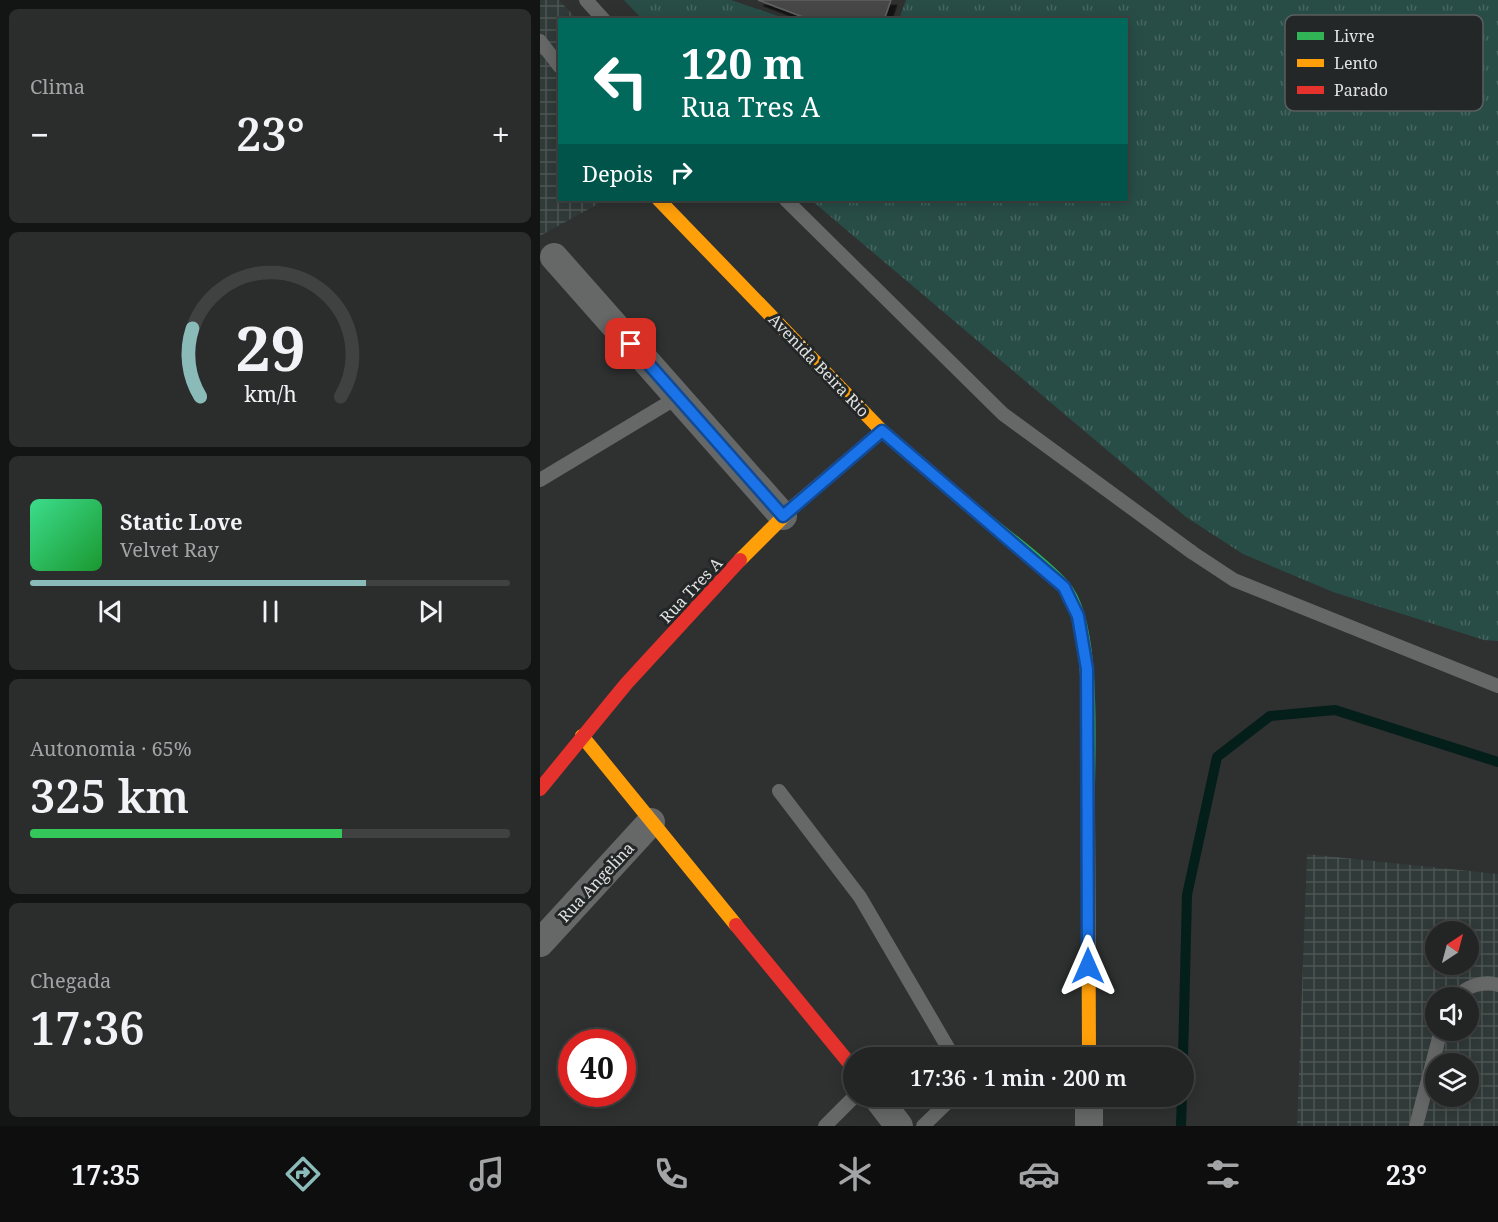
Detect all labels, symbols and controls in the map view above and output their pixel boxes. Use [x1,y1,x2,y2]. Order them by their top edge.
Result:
legend [1285,15,1483,111]
text: Livre [1334,25,1374,47]
text: 120 m [681,34,805,91]
icon: left [582,42,660,120]
text: Lento [1334,52,1378,74]
text: Clima [30,73,85,100]
text: Parado [1334,79,1388,101]
text: Rua Tres A [681,88,820,125]
text: 23° [236,103,305,164]
text: − [30,112,49,157]
text: + [492,112,510,157]
icon: right [665,156,698,189]
text: Depois [582,158,653,188]
text: 29 [235,304,305,389]
street label: Avenida Beira Rio [764,308,874,422]
pin [605,318,656,369]
icon: arrive [614,327,647,360]
text: km/h [244,379,297,408]
text: Static Love [120,506,243,536]
text: Velvet Ray [120,536,219,563]
street label: Rua Tres A [655,552,728,628]
icon: previous [94,595,127,628]
icon: pause [254,595,287,628]
icon: next [414,595,447,628]
text: Autonomia · 65% [30,735,192,762]
text: 325 km [30,765,189,826]
street label: Rua Angelina [553,837,639,927]
north arrow [1425,921,1479,975]
map controls [1425,921,1479,1107]
position arrow [1056,934,1120,998]
text: Chegada [30,967,111,994]
button: sound [1425,987,1479,1041]
text: 17:36 [30,997,145,1058]
speed limit sign: 40 [558,1029,636,1107]
button: layers [1425,1053,1479,1107]
text: 17:36 · 1 min · 200 m [910,1062,1127,1092]
icon: directions [282,1153,324,1195]
icon: music [466,1153,508,1195]
icon: phone [650,1153,692,1195]
icon: climate [834,1153,876,1195]
icon: car [1018,1153,1060,1195]
icon: filters [1202,1153,1244,1195]
text: 17:35 [71,1156,140,1193]
text: 23° [1386,1156,1427,1193]

